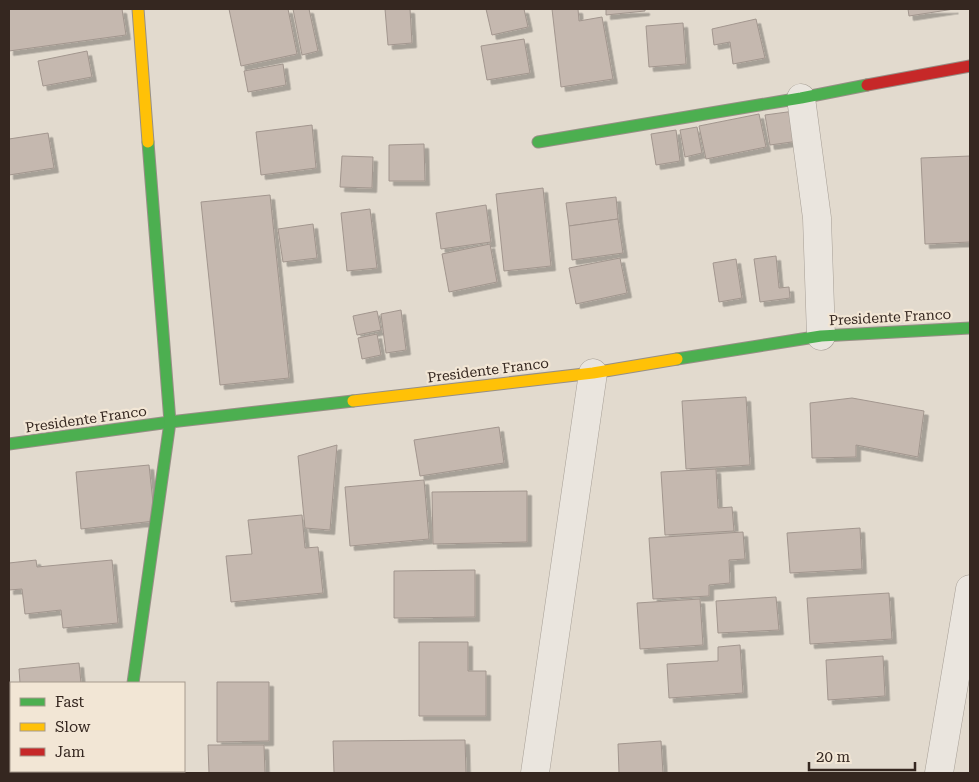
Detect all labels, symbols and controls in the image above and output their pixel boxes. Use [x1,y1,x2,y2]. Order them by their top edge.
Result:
street label: Presidente Franco [828,306,952,328]
street label: Presidente Franco [426,355,550,385]
street label: Presidente Franco [24,403,148,435]
legend [10,682,185,772]
text: Fast [55,693,85,711]
text: Slow [55,718,91,736]
scale bar [809,740,915,772]
text: Jam [55,743,85,761]
text: 20 m [816,748,851,766]

